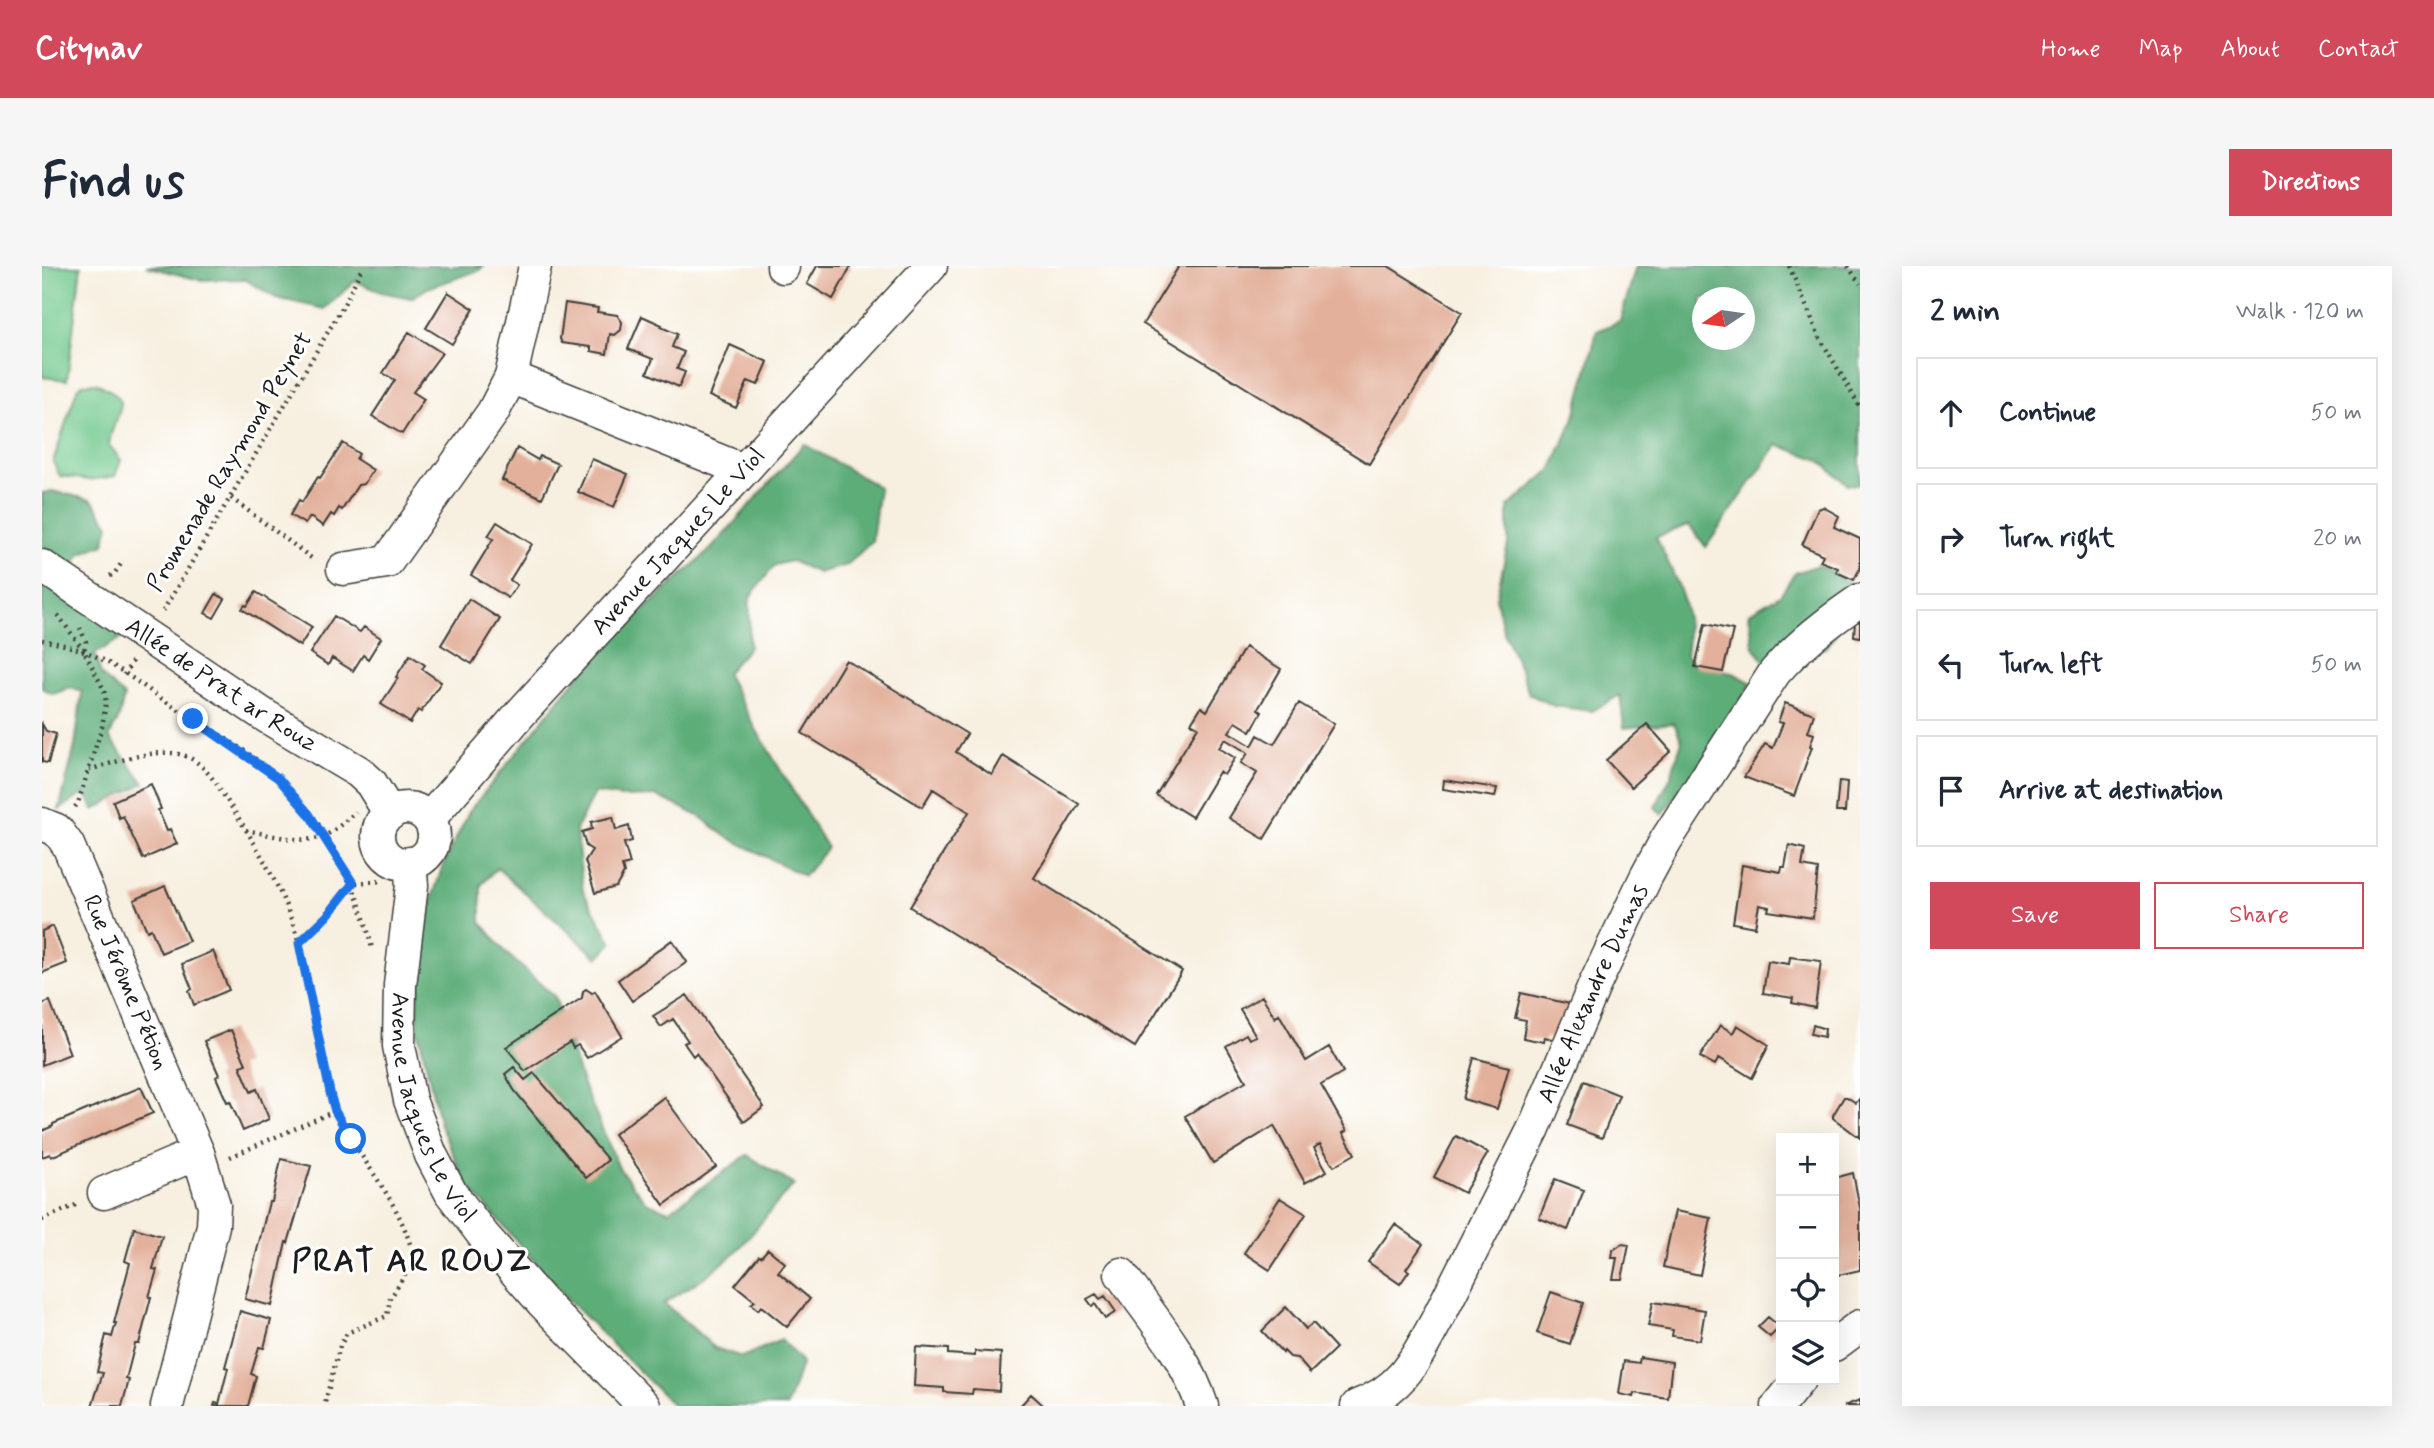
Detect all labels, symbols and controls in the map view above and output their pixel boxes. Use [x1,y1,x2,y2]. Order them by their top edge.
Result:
text: Citynav [35,27,142,71]
text: Home [2041,34,2101,65]
text: Map [2139,34,2183,65]
text: About [2221,34,2280,65]
text: Contact [2318,34,2399,65]
button: Directions [2229,149,2392,216]
text: Find us [42,150,185,215]
north arrow [1692,287,1755,350]
text: 2 min [1930,292,2000,331]
text: Walk · 120 m [2236,297,2364,327]
street label: Promenade Raymond Peynet [140,326,320,598]
icon: ahead [1932,394,1970,432]
text: Continue [1999,396,2096,430]
text: 50 m [2311,398,2362,428]
street label: Avenue Jacques Le Viol [584,441,772,642]
icon: right [1932,520,1970,558]
text: Turn right [1999,522,2115,556]
text: 20 m [2313,524,2362,554]
street label: Allée de Prat ar Rouz [119,611,323,759]
icon: left [1932,646,1970,684]
text: Turn left [1999,648,2103,682]
text: 50 m [2311,650,2362,680]
route end [177,703,208,734]
icon: arrive [1932,772,1970,810]
text: Arrive at destination [1999,774,2223,808]
street label: Allée Alexandre Dumas [1531,879,1656,1108]
button: Save [1930,882,2140,949]
button: Share [2154,882,2364,949]
street label: Rue Jérôme Pétion [75,890,177,1075]
street label: Avenue Jacques Le Viol [383,992,483,1229]
route start [335,1123,366,1154]
map controls [1776,1133,1839,1385]
button: + [1776,1133,1839,1196]
button: − [1776,1196,1839,1259]
district label: PRAT AR ROUZ [292,1241,532,1283]
button: locate [1776,1259,1839,1322]
button: layers [1776,1322,1839,1385]

